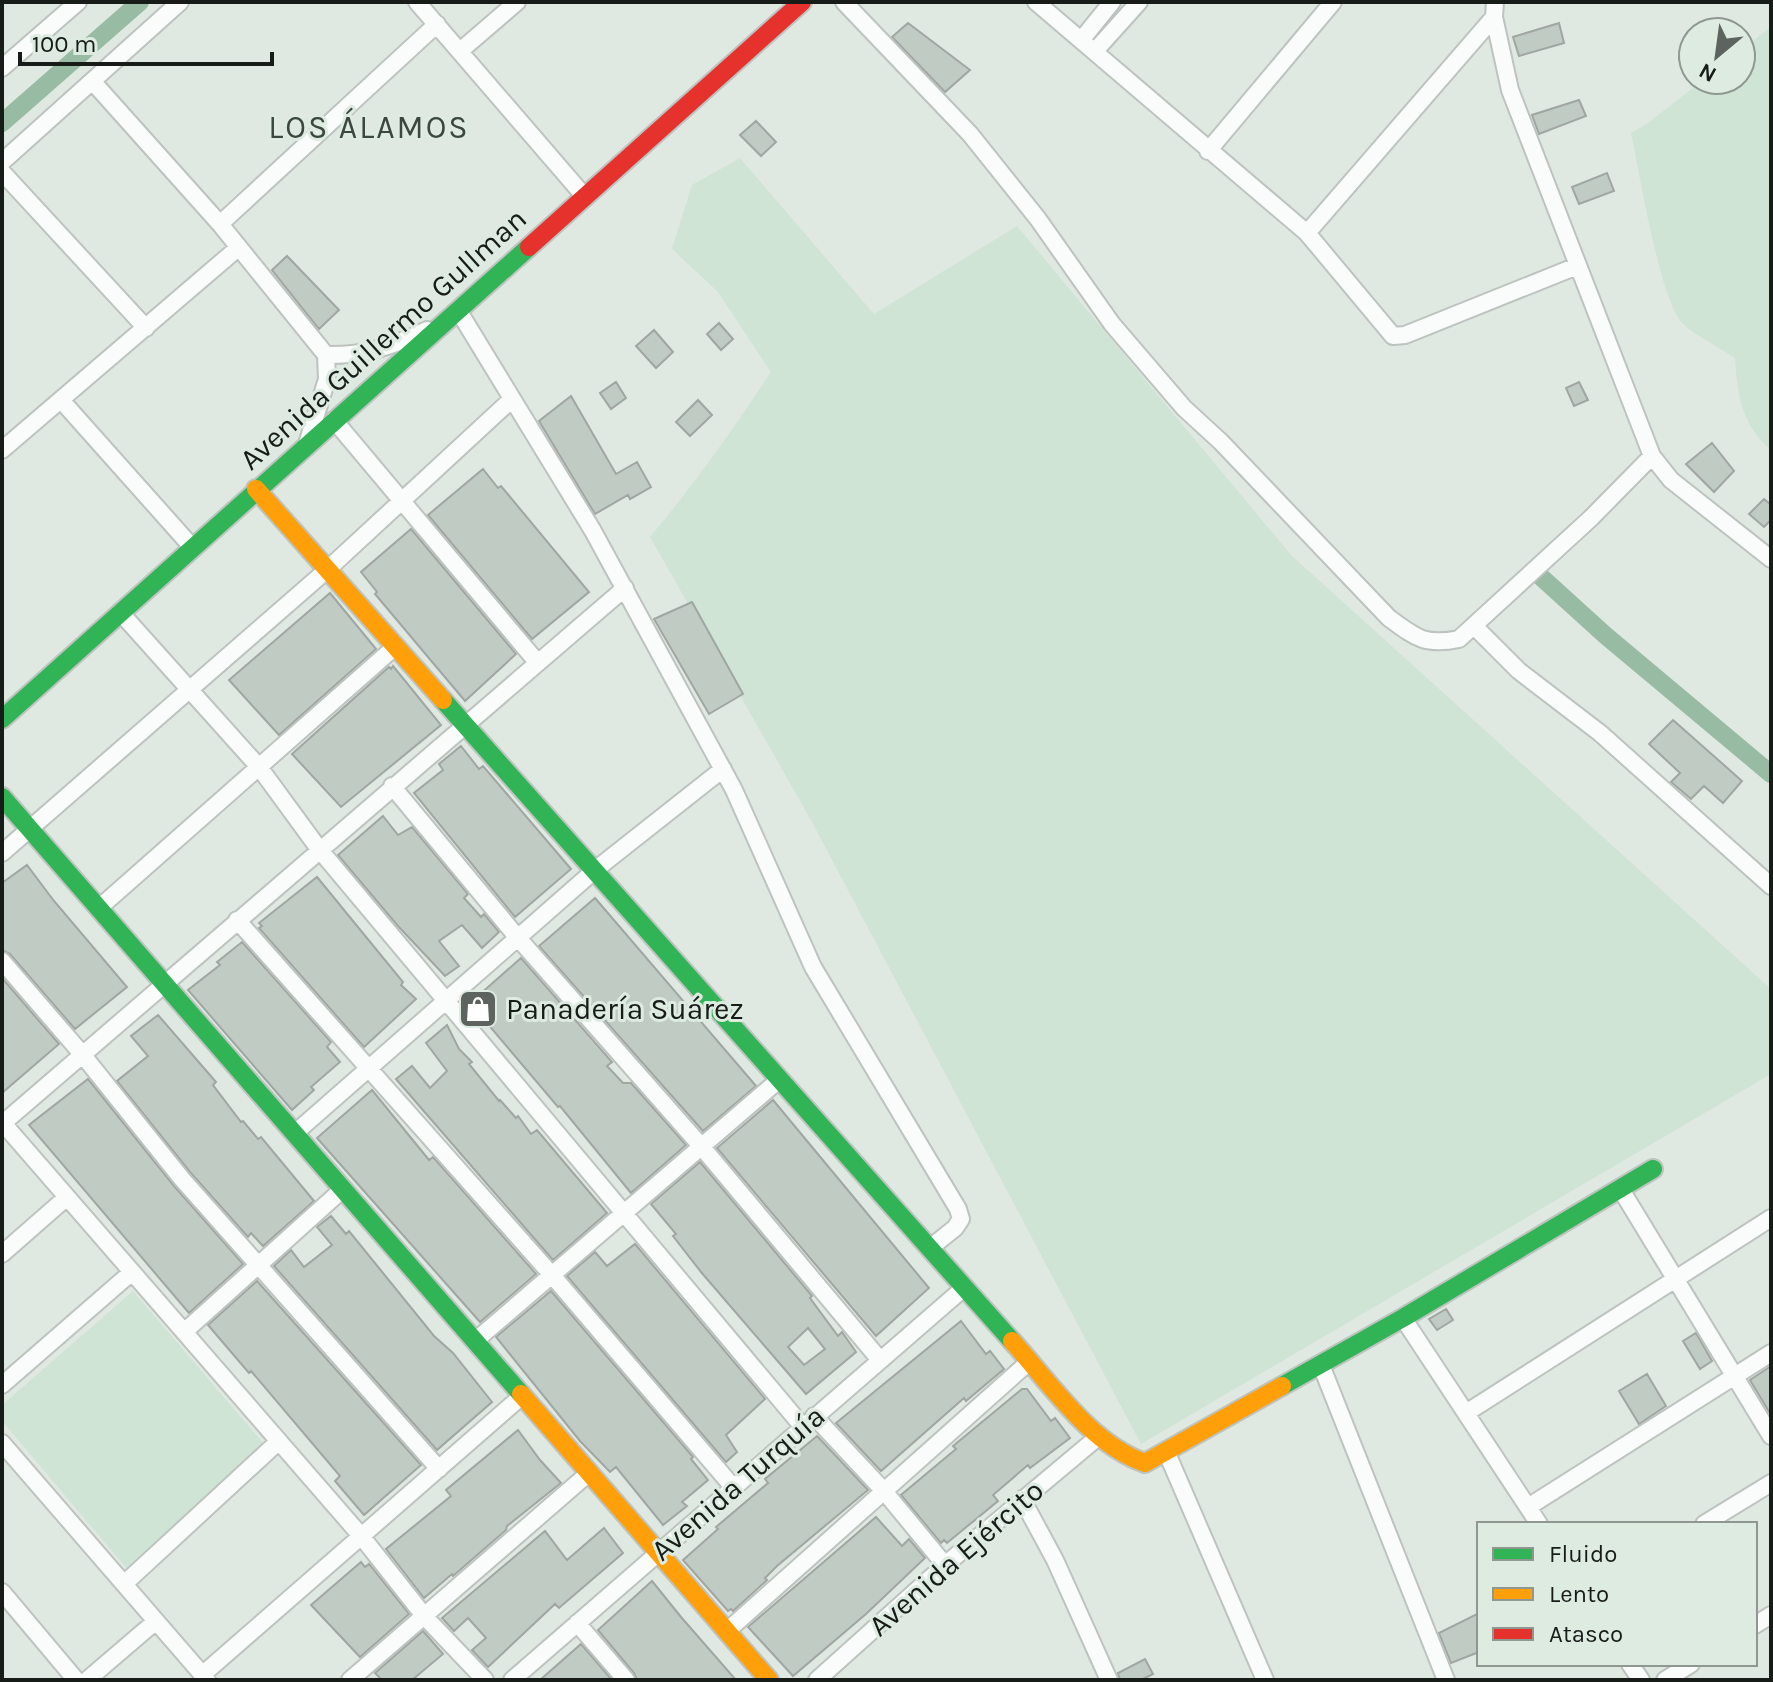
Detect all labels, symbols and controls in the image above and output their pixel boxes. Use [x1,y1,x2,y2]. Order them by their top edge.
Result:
scale bar [20,16,272,66]
north arrow [1677,16,1757,96]
text: 100 m [32,30,97,58]
text: N [1695,57,1721,88]
district label: LOS ÁLAMOS [268,107,470,146]
street label: Avenida Guillermo Gullman [232,201,534,477]
shop icon: Panadería Suárez [457,988,499,1030]
place label: Panadería Suárez [506,991,744,1027]
street label: Avenida Turquía [644,1398,832,1568]
street label: Avenida Ejército [861,1472,1051,1644]
legend [1477,1522,1757,1666]
text: Fluido [1549,1540,1617,1568]
text: Lento [1549,1580,1609,1608]
text: Atasco [1549,1620,1623,1648]

